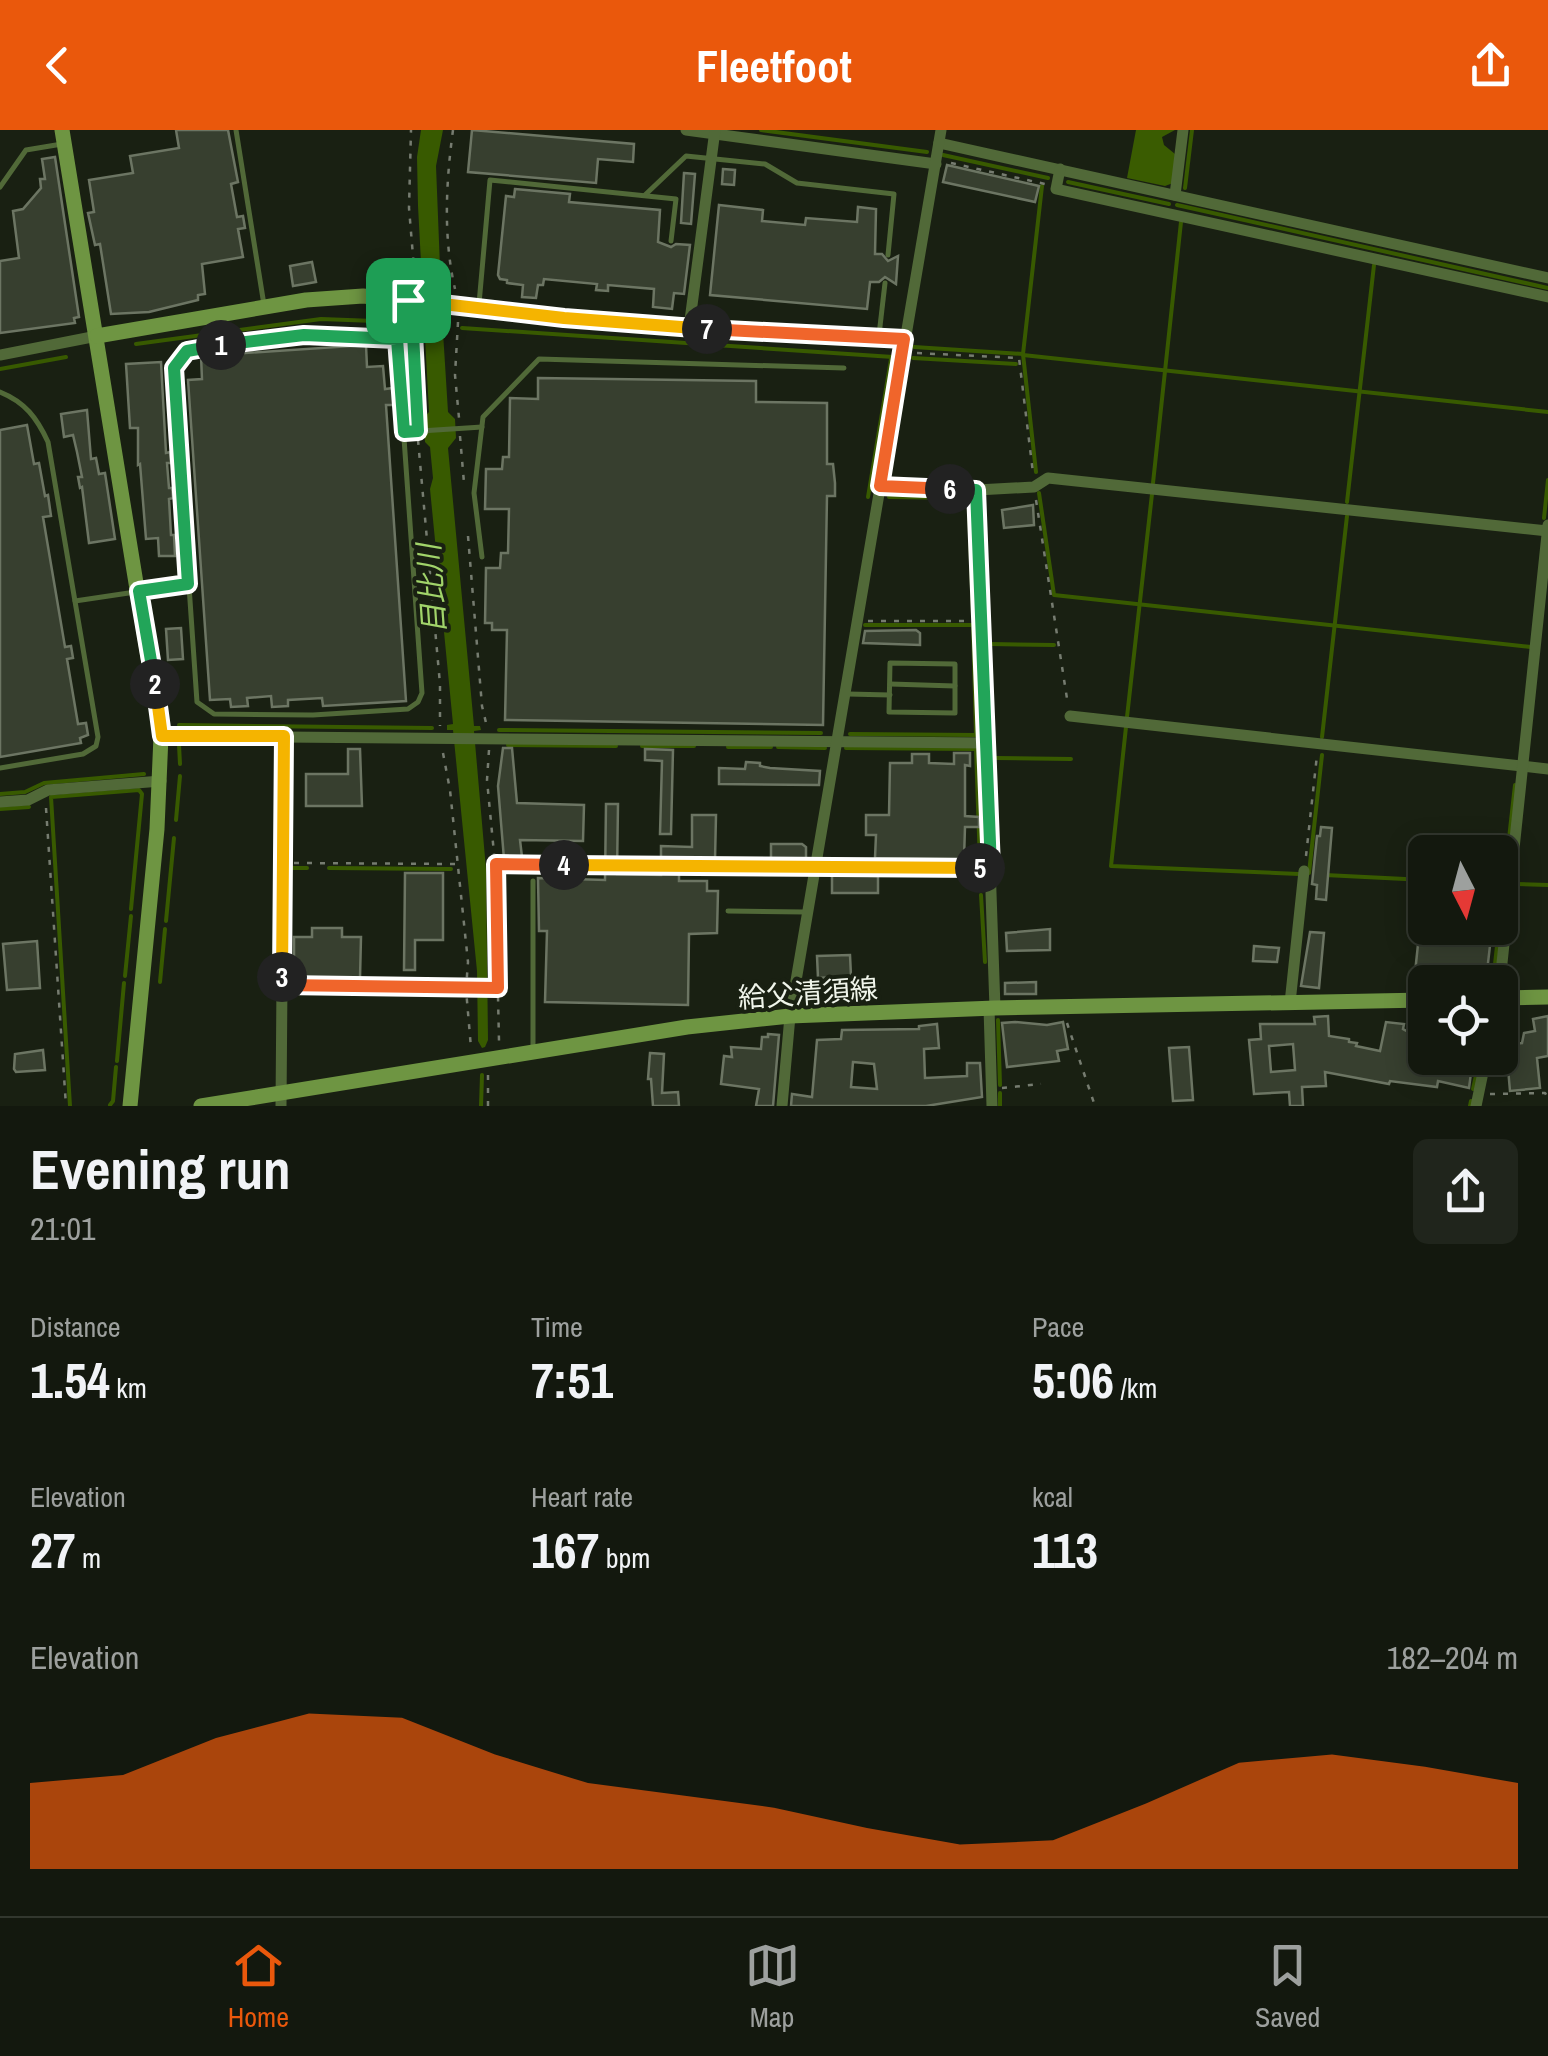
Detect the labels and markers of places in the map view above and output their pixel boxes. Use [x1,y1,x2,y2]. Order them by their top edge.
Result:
pin [366,258,451,343]
pin: 7 [682,304,732,354]
pin: 1 [196,320,246,370]
pin: 6 [925,464,975,514]
pin: 2 [130,659,180,709]
pin: 4 [539,840,589,890]
pin: 5 [955,843,1005,893]
pin: 3 [257,952,307,1002]

